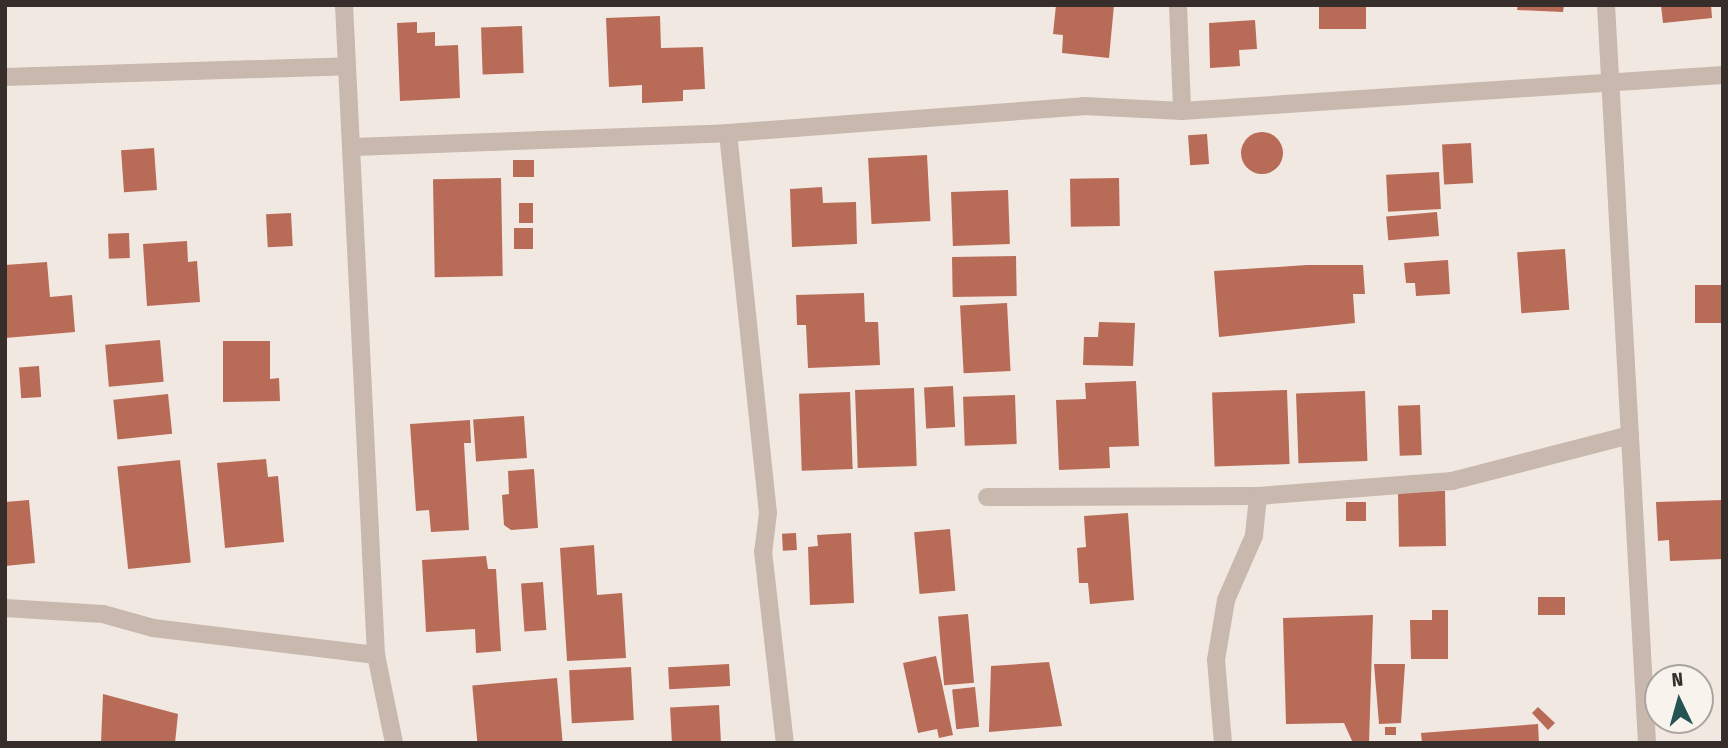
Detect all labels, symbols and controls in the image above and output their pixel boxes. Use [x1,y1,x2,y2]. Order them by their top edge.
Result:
north arrow [1644,664,1714,734]
text: N [1671,668,1684,692]

